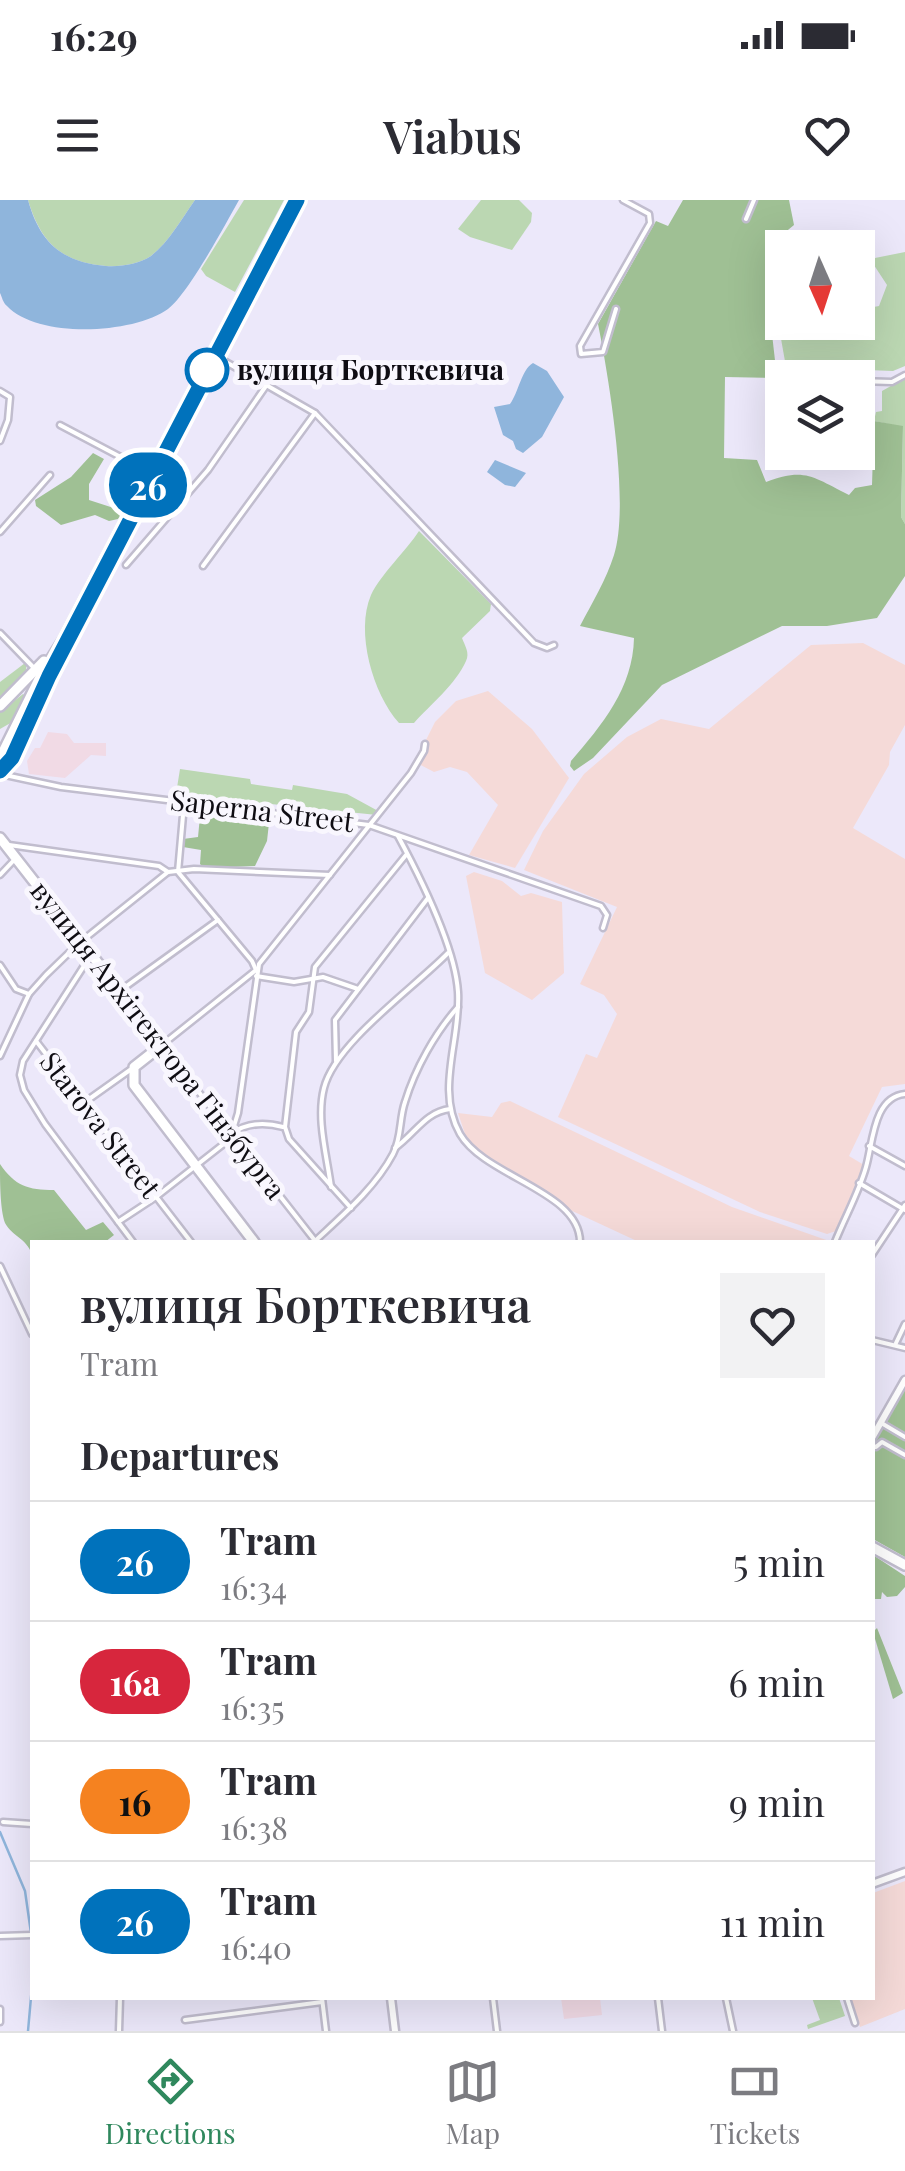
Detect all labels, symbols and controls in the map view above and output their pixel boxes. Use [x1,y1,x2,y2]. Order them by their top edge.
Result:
text: 16:29 [50,10,138,61]
text: Viabus [383,105,522,165]
icon: menu [50,108,105,163]
icon: heart [800,108,855,163]
north arrow [765,230,875,340]
map controls [765,230,875,470]
marker: вулиця Борткевича [186,349,228,391]
place label: вулиця Борткевича [237,350,505,387]
button: layers [765,360,875,470]
line badge: 26 [103,452,193,518]
text: 26 [129,462,167,509]
street label: Saperna Street [168,780,357,839]
street label: вулиця Архітектора Гінзбурга [23,872,295,1206]
street label: Starova Street [33,1044,170,1205]
text: вулиця Борткевича [80,1271,531,1335]
button: heart [720,1273,825,1378]
text: Tram [80,1341,158,1384]
text: Departures [80,1429,279,1480]
text: Tram [220,1514,317,1565]
text: 5 min [733,1536,825,1587]
text: 26 [116,1538,154,1585]
text: 16:34 [220,1565,287,1608]
text: Tram [220,1634,317,1685]
text: 6 min [728,1656,825,1707]
text: 16a [109,1658,161,1705]
text: 16:35 [220,1685,285,1728]
text: Tram [220,1754,317,1805]
text: 9 min [729,1776,825,1827]
text: 16 [118,1778,152,1825]
text: 16:38 [220,1805,288,1848]
text: Tram [220,1874,317,1925]
text: 11 min [720,1896,825,1947]
text: 26 [116,1898,154,1945]
text: 16:40 [220,1925,292,1968]
tab: Directions [105,2054,236,2151]
tab: Map [445,2054,500,2151]
tab: Tickets [710,2054,800,2151]

